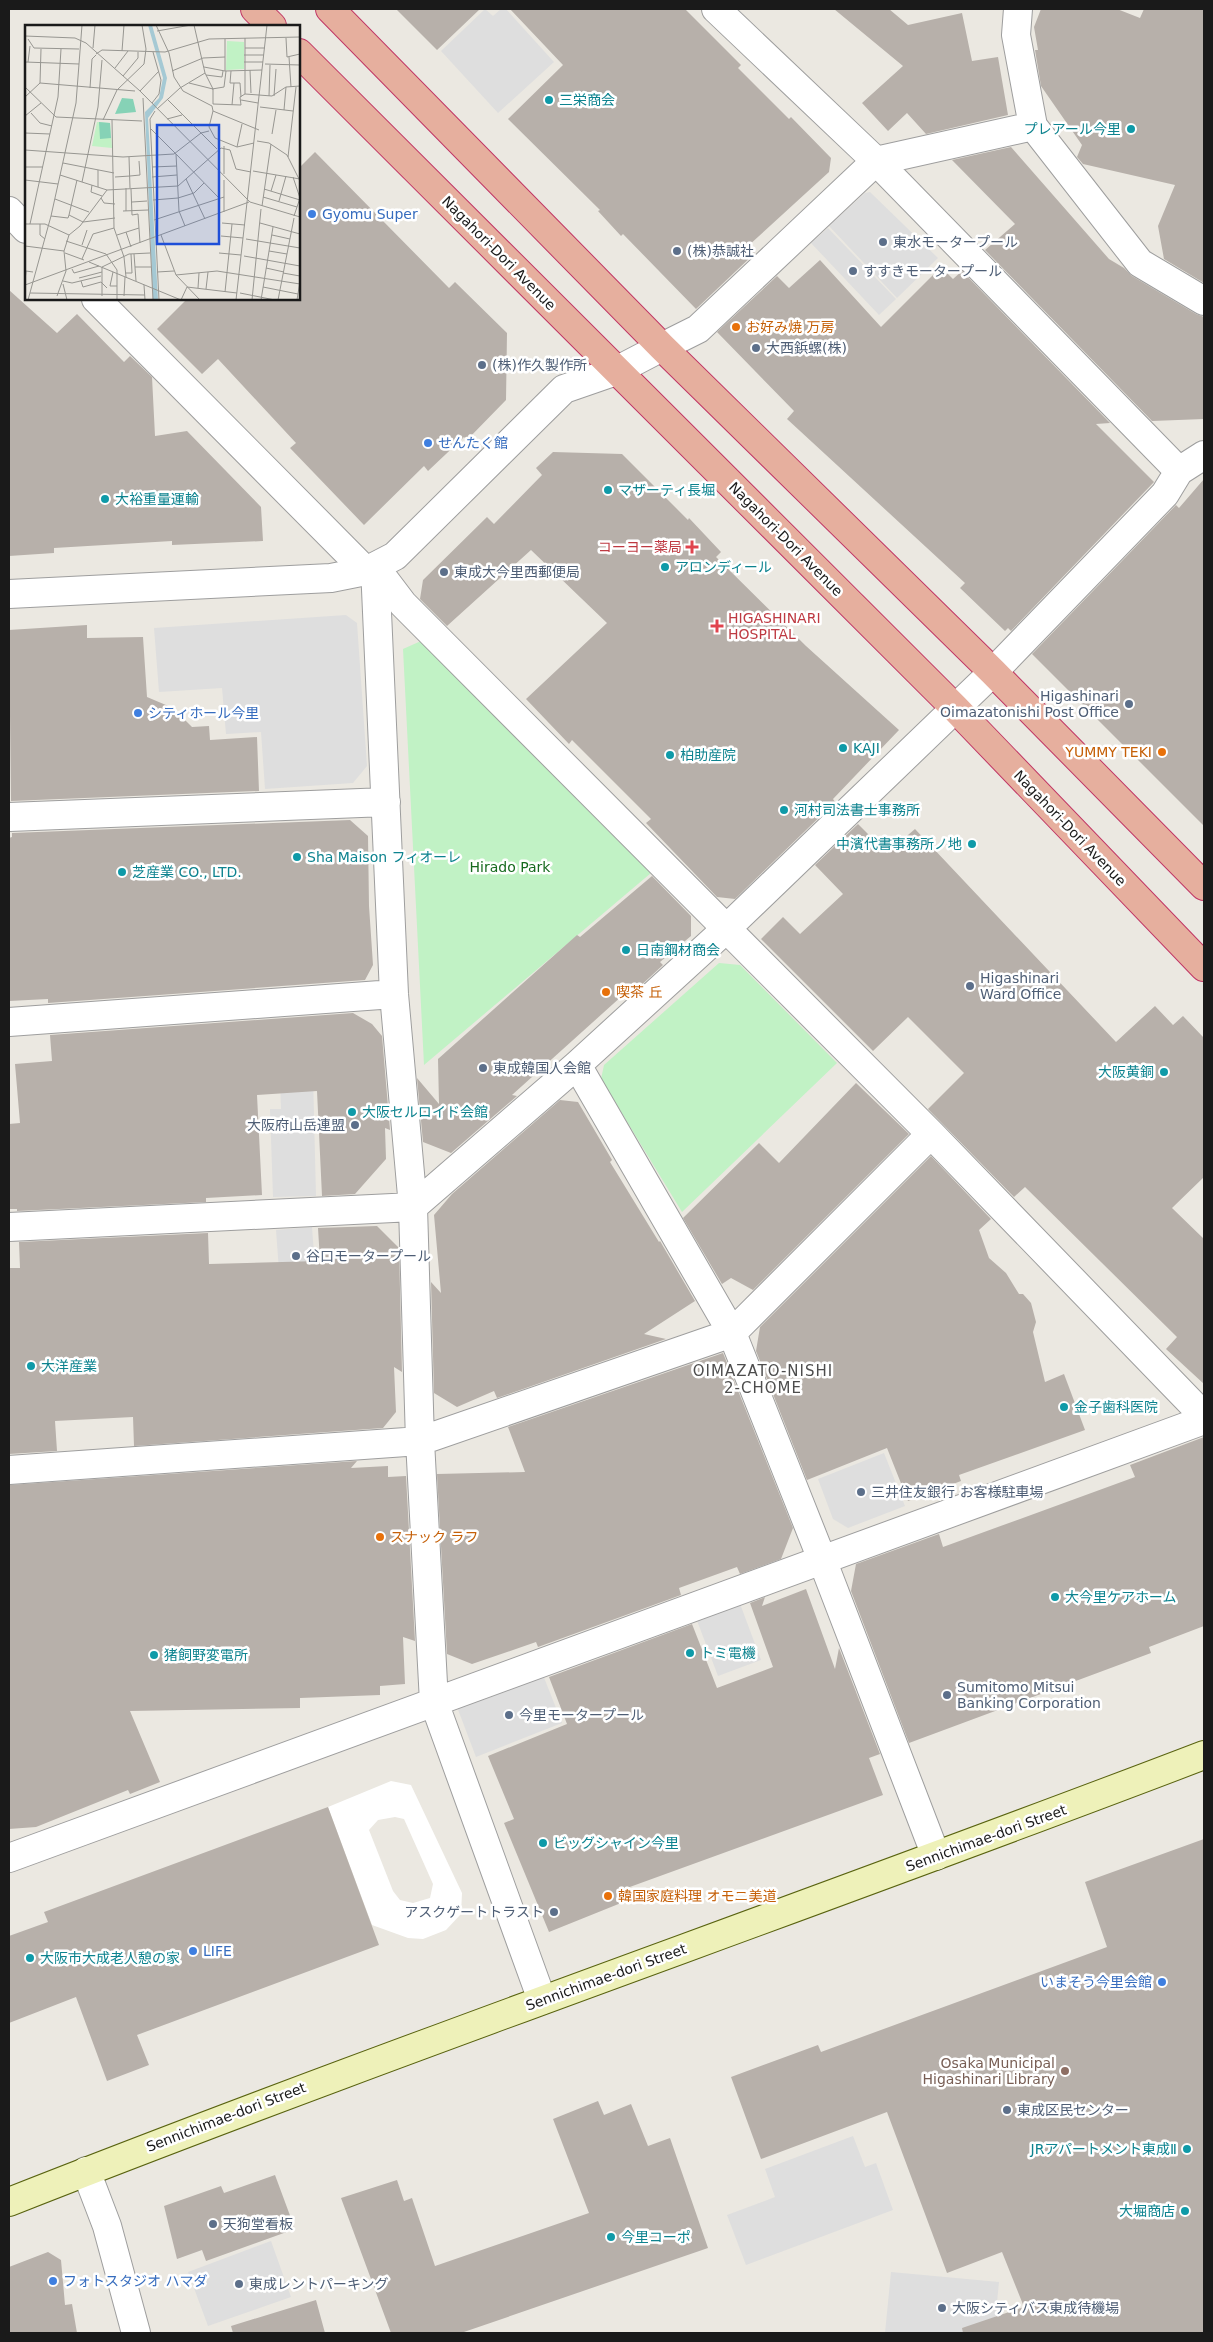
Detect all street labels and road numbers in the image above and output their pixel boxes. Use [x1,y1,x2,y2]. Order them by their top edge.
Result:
street label: Nagahori-Dori Avenue [439,193,559,313]
street label: Nagahori-Dori Avenue [726,479,846,599]
street label: Nagahori-Dori Avenue [1011,767,1129,889]
street label: Sennichimae-dori Street [904,1801,1069,1875]
street label: Sennichimae-dori Street [524,1940,689,2014]
street label: Sennichimae-dori Street [144,2079,308,2155]

